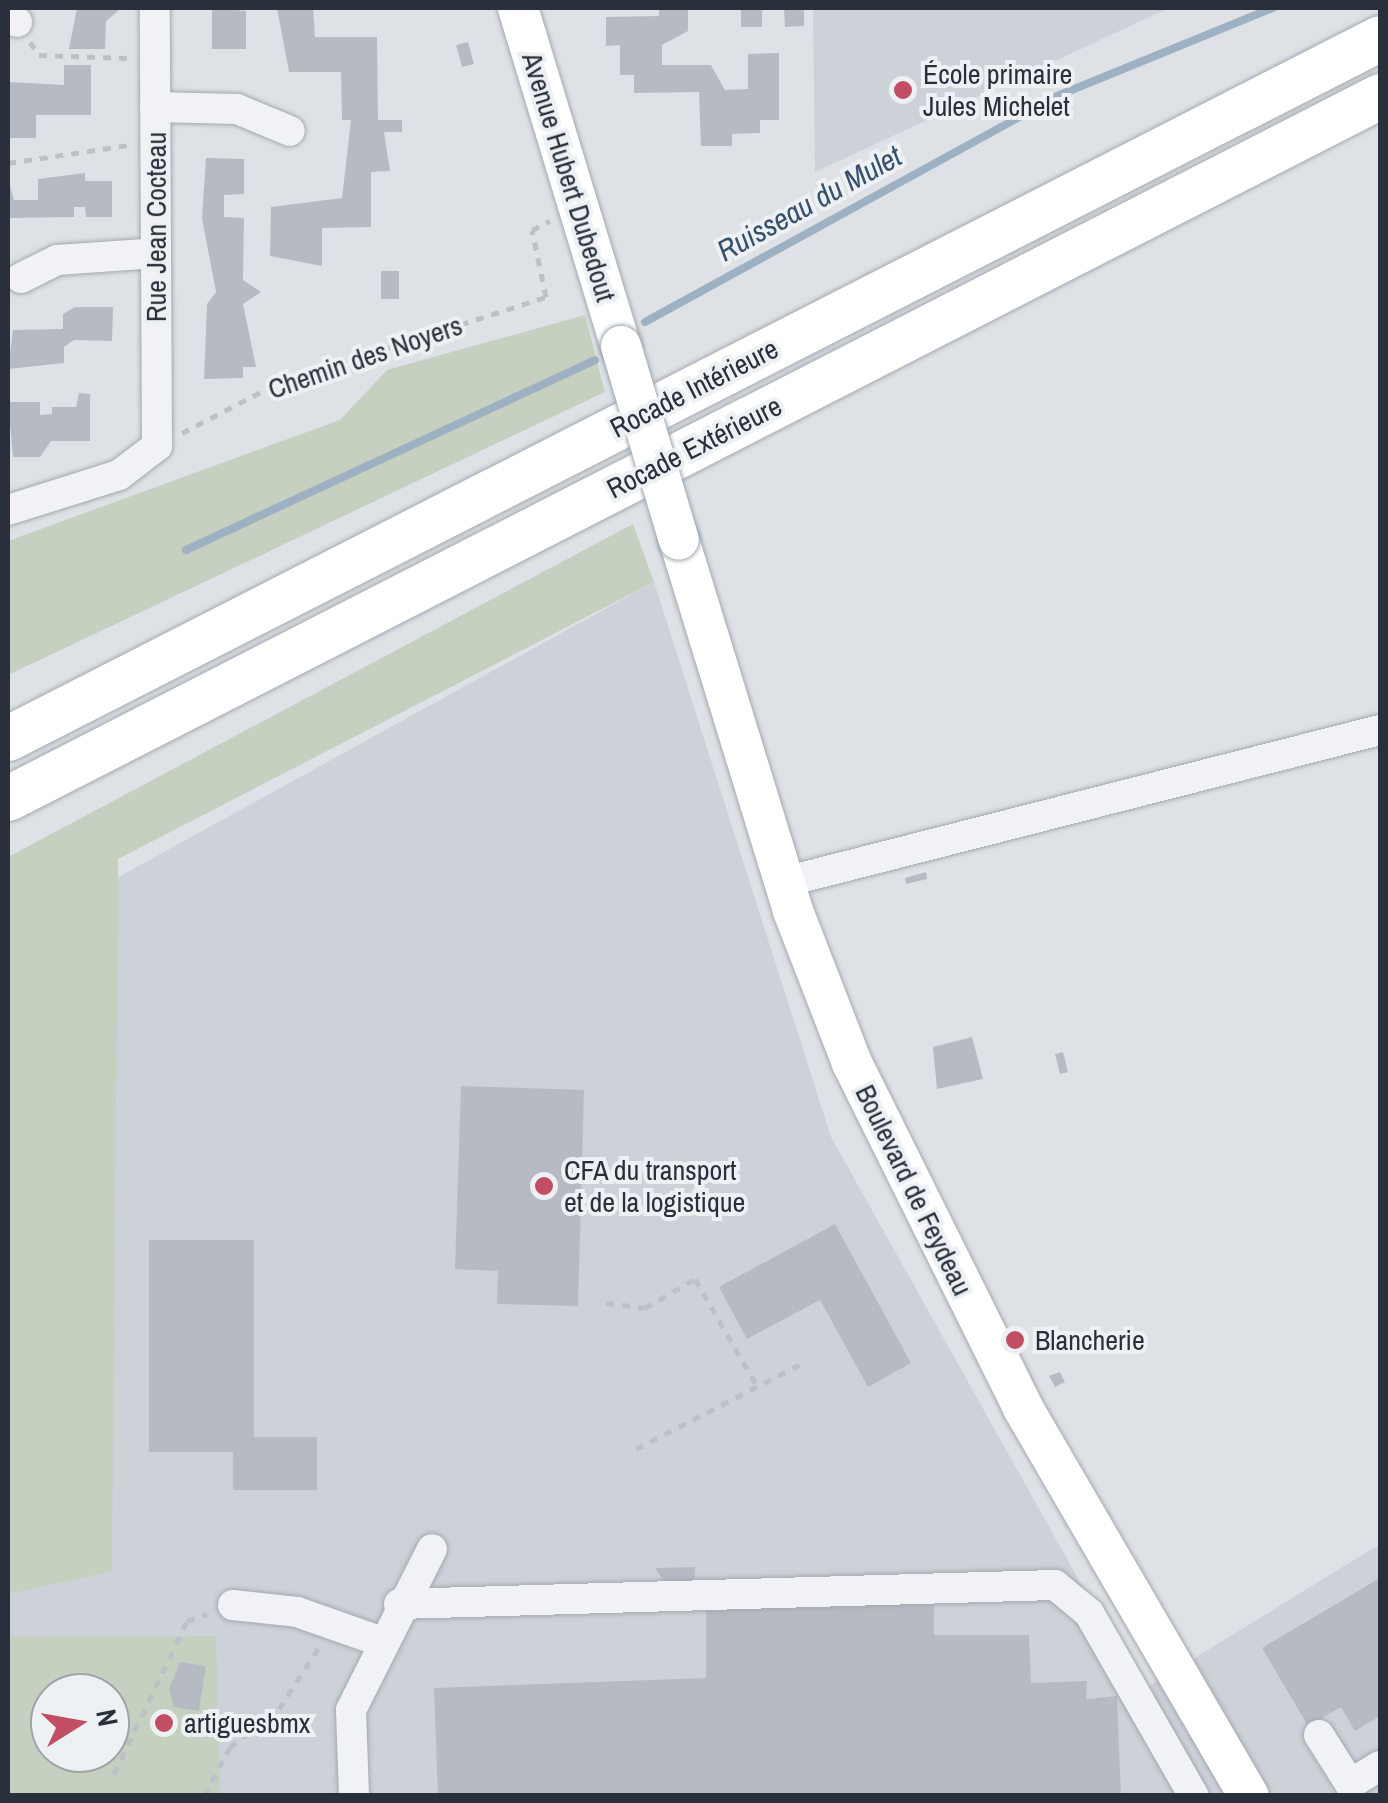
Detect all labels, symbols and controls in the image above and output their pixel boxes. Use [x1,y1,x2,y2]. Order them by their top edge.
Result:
street label: Avenue Hubert Dubedout [515,48,623,306]
place label: École primaire Jules Michelet [923,57,1072,123]
marker: École primaire Jules Michelet [892,79,914,101]
street label: Rue Jean Cocteau [139,132,173,322]
water label: Ruisseau du Mulet [711,138,907,268]
street label: Chemin des Noyers [264,308,466,406]
street label: Rocade Intérieure [604,331,784,445]
street label: Rocade Extérieure [601,389,787,505]
street label: Boulevard de Feydeau [849,1079,979,1301]
place label: CFA du transport et de la logistique [564,1153,745,1219]
marker: CFA du transport et de la logistique [533,1175,555,1197]
place label: Blancherie [1035,1323,1145,1357]
marker: Blancherie [1004,1329,1026,1351]
north arrow [30,1673,130,1773]
text: N [87,1706,128,1729]
place label: artiguesbmx [184,1706,310,1740]
marker: artiguesbmx [153,1712,175,1734]

